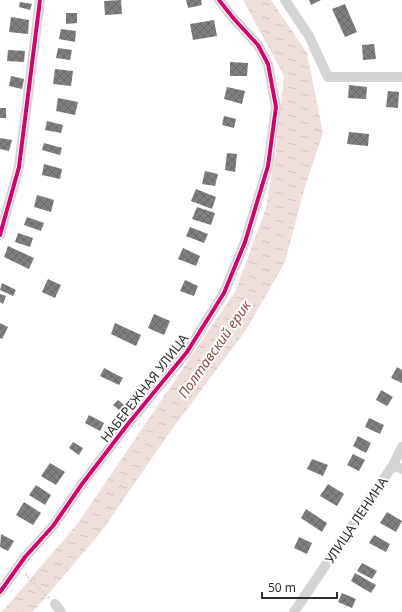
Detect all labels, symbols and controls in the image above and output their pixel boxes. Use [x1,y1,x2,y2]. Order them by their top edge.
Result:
water label: Полтавский ерик [173,296,255,402]
street label: НАБЕРЕЖНАЯ УЛИЦА [96,329,193,446]
street label: УЛИЦА ЛЕНИНА [320,473,392,567]
scale bar [262,574,337,600]
text: 50 m [268,579,296,596]

